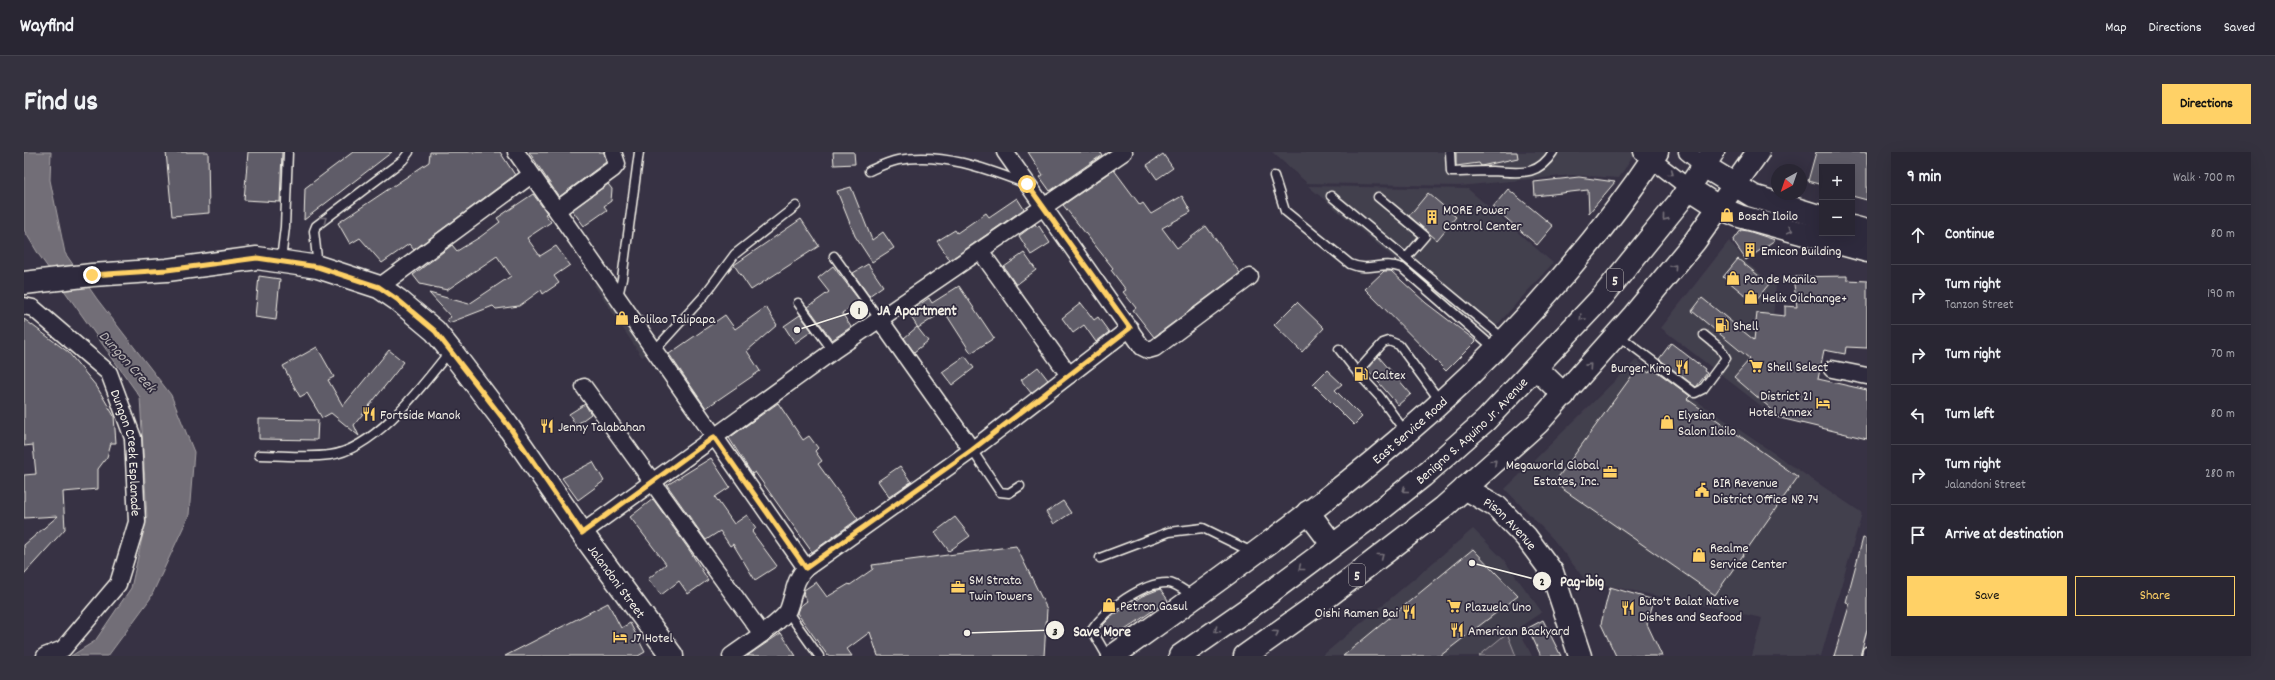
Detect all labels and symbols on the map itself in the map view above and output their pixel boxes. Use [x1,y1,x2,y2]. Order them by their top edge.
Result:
north arrow [1771,164,1807,200]
one-way arrow [1666,169,1673,176]
route start [1018,175,1036,193]
place label: MORE Power Control Center [1443,201,1523,237]
shop icon: Bosch Iloilo [1719,207,1735,223]
place label: Bosch Iloilo [1738,207,1798,227]
building icon: MORE Power Control Center [1424,209,1440,225]
one-way arrow [1662,214,1669,221]
one-way arrow [320,216,327,223]
one-way arrow [1786,225,1793,234]
building icon: Emicon Building [1742,242,1758,258]
place label: Emicon Building [1761,242,1841,262]
one-way arrow [1669,265,1676,272]
route end [83,266,101,284]
road number: 5 [1607,269,1623,291]
shop icon: Pan de Manila [1725,270,1741,286]
place label: Pan de Manila [1744,270,1817,290]
shop icon: Helix Oilchange+ [1743,289,1759,305]
place label: Helix Oilchange+ [1762,289,1847,309]
callout: JA Apartment [849,296,964,323]
text: JA Apartment [877,301,957,323]
text: 1 [858,303,861,320]
shop icon: Bolilao Talipapa [614,310,630,326]
place label: Bolilao Talipapa [633,310,716,330]
one-way arrow [1580,314,1587,321]
fuel station icon: Shell [1714,317,1730,333]
place label: Shell [1733,317,1759,337]
water label: Dungon Creek [93,326,162,400]
supermarket icon: Shell Select [1748,358,1764,374]
place label: Shell Select [1767,358,1828,378]
place label: Burger King [1611,359,1671,379]
restaurant icon: Burger King [1674,359,1690,375]
one-way arrow [1585,363,1592,371]
fuel station icon: Caltex [1353,366,1369,382]
place label: Caltex [1372,366,1405,386]
street label: Benigno S. Aquino Jr. Avenue [1412,374,1533,490]
street label: Dungon Creek Esplanade [104,387,145,517]
place label: District 21 Hotel Annex [1749,387,1812,423]
street label: East Service Road [1369,393,1453,470]
hotel icon: District 21 Hotel Annex [1815,395,1831,411]
restaurant icon: Fortside Manok [361,406,377,422]
place label: Fortside Manok [380,406,461,426]
place label: Elysian Salon Iloilo [1678,406,1736,442]
shop icon: Elysian Salon Iloilo [1659,414,1675,430]
restaurant icon: Jenny Talabahan [539,418,555,434]
place label: Jenny Talabahan [558,418,645,438]
place label: Megaworld Global Estates, Inc. [1506,456,1600,492]
one-way arrow [1489,459,1497,466]
office icon: Megaworld Global Estates, Inc. [1602,464,1618,480]
place label: BIR Revenue District Office № 74 [1713,474,1819,510]
public building icon: BIR Revenue District Office № 74 [1694,482,1710,498]
one-way arrow [1403,485,1410,492]
street label: Pison Avenue [1479,493,1541,555]
place label: Realme Service Center [1710,539,1788,575]
street label: Jalandoni Street [582,541,649,623]
shop icon: Realme Service Center [1691,547,1707,563]
one-way arrow [1377,554,1384,561]
one-way arrow [1299,563,1306,570]
road number: 5 [1349,564,1365,586]
callout: Pag-ibig [1532,568,1612,595]
place label: SM Strata Twin Towers [969,571,1033,607]
text: Pag-ibig [1560,572,1604,594]
text: 2 [1539,574,1545,591]
office icon: SM Strata Twin Towers [950,579,966,595]
place label: Buto't Balat Native Dishes and Seafood [1639,592,1742,628]
shop icon: Petron Gasul [1101,597,1117,613]
place label: Petron Gasul [1120,597,1188,617]
supermarket icon: Plazuela Uno [1446,598,1462,614]
place label: Plazuela Uno [1465,598,1531,618]
restaurant icon: Buto't Balat Native Dishes and Seafood [1620,600,1636,616]
place label: Oishi Ramen Bai [1315,604,1398,624]
restaurant icon: Oishi Ramen Bai [1401,604,1417,620]
callout: Save More [1045,617,1139,644]
text: Save More [1073,622,1131,644]
restaurant icon: American Backyard [1449,622,1465,638]
place label: American Backyard [1468,622,1570,642]
text: 3 [1052,624,1058,641]
one-way arrow [1215,625,1222,632]
hotel icon: J7 Hotel [612,629,628,645]
place label: J7 Hotel [631,629,673,649]
one-way arrow [1272,631,1279,638]

